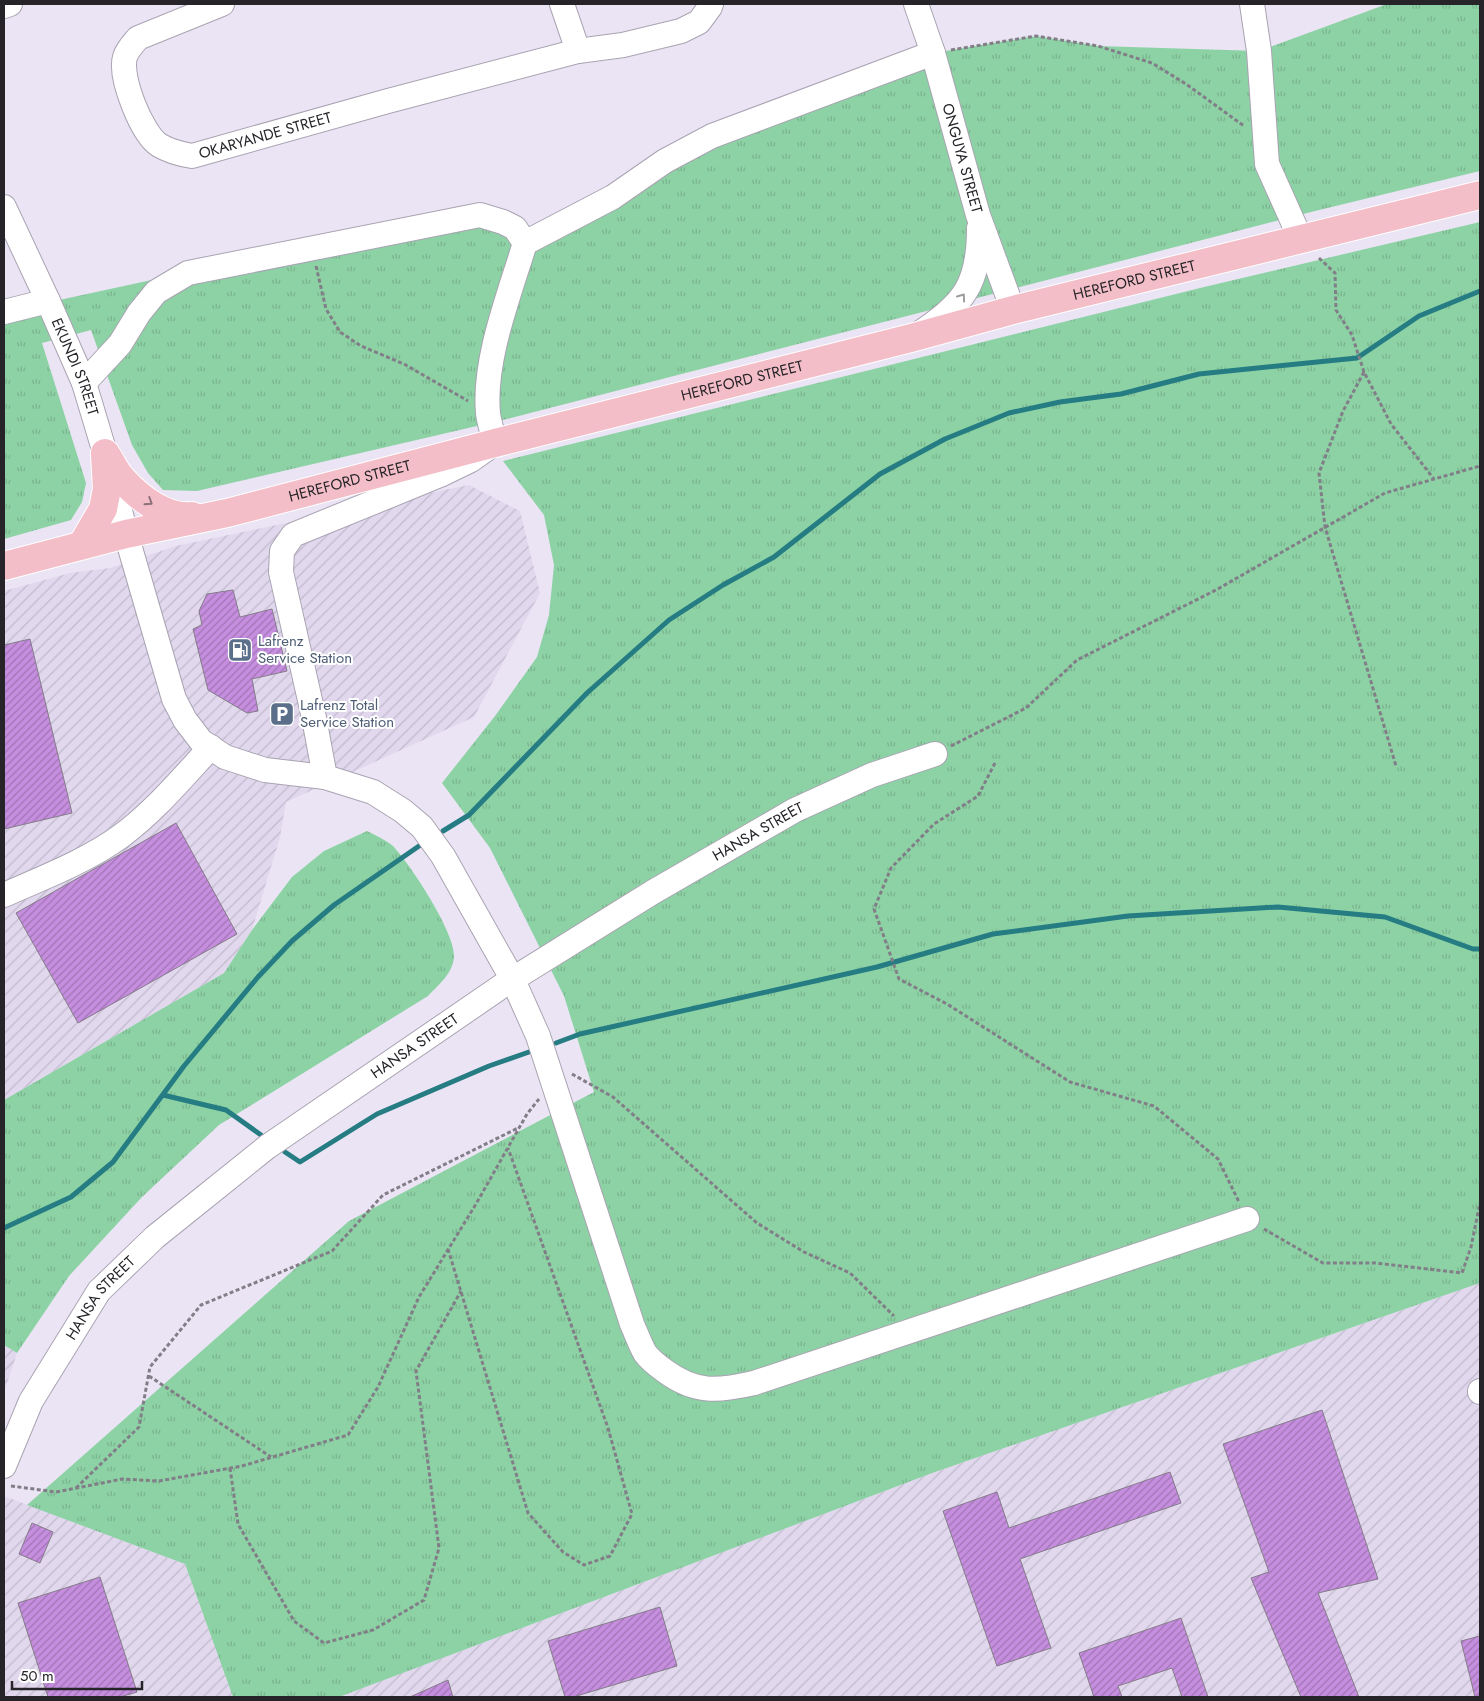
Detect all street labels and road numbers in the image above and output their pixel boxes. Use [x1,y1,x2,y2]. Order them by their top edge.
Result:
street label: ONGUYA STREET [936,101,988,216]
street label: OKARYANDE STREET [196,106,334,165]
street label: HEREFORD STREET [1071,254,1198,306]
street label: EKUNDI STREET [46,314,104,418]
street label: HEREFORD STREET [679,355,805,407]
street label: HEREFORD STREET [286,454,413,507]
street label: HANSA STREET [708,797,807,866]
street label: HANSA STREET [366,1008,463,1084]
street label: HANSA STREET [60,1251,140,1344]

